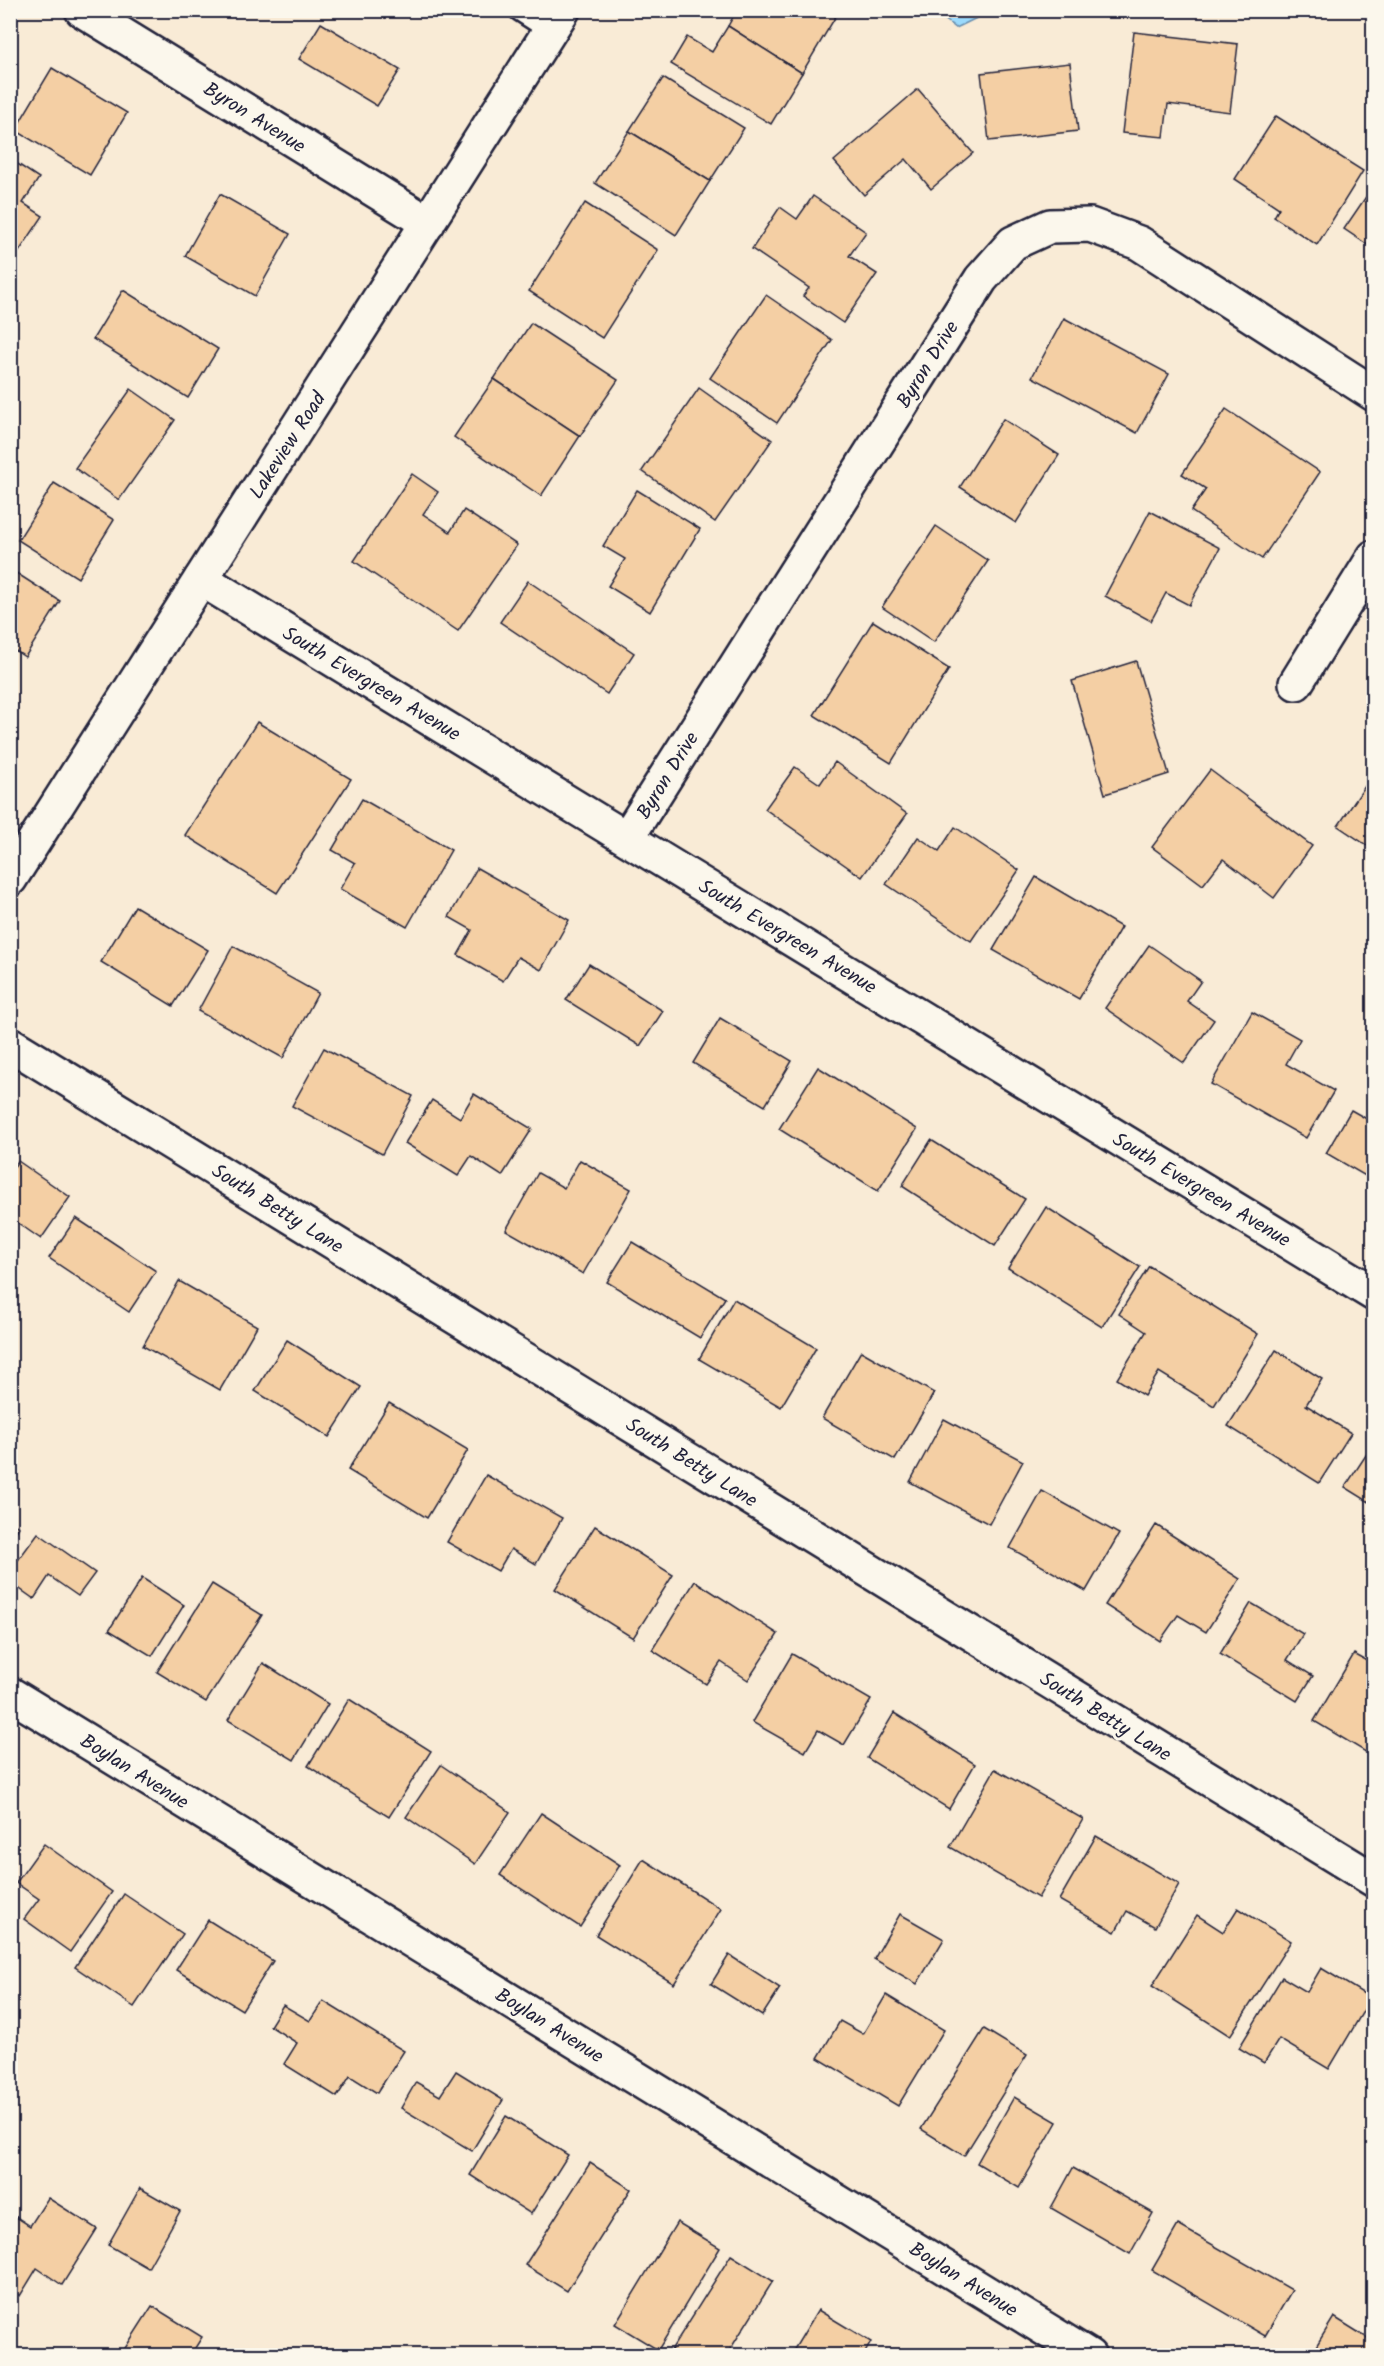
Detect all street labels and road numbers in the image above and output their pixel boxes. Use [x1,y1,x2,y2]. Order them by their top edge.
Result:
street label: Byron Avenue [197,75,311,163]
street label: Byron Drive [889,315,968,415]
street label: Lakeview Road [242,385,336,506]
street label: South Evergreen Avenue [276,619,466,751]
street label: Byron Drive [629,726,708,826]
street label: South Evergreen Avenue [692,872,882,1004]
street label: South Evergreen Avenue [1106,1125,1296,1257]
street label: South Betty Lane [205,1156,349,1263]
street label: South Betty Lane [619,1410,763,1517]
street label: South Betty Lane [1033,1664,1177,1771]
street label: Boylan Avenue [73,1727,195,1819]
street label: Boylan Avenue [488,1981,610,2073]
street label: Boylan Avenue [902,2235,1024,2327]

